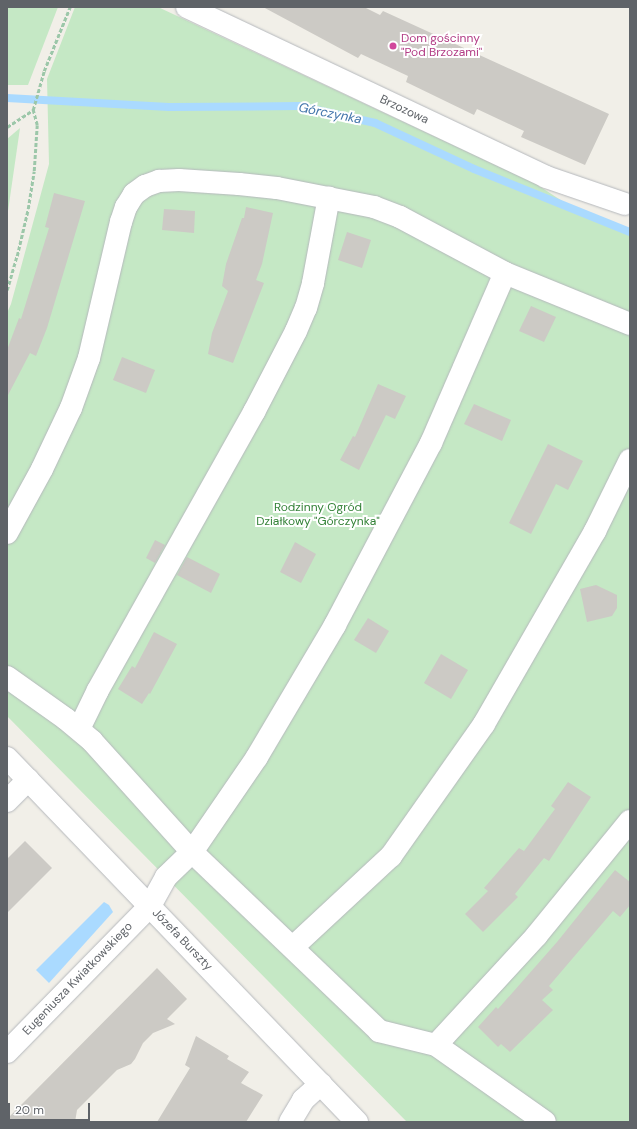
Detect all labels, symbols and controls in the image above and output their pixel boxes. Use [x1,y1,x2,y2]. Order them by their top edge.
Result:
place label: Dom gościnny "Pod Brzozami" [401,32,482,60]
marker: Dom gościnny "Pod Brzozami" [388,41,398,51]
street label: Brzozowa [377,92,431,128]
water label: Górczynka [297,100,363,128]
park label: Rodzinny Ogród Działkowy "Górczynka" [256,501,380,529]
street label: Józefa Burszty [149,906,215,974]
street label: Eugeniusza Kwiatkowskiego [20,919,136,1039]
scale bar [10,1095,92,1121]
text: 20 m [15,1102,44,1118]

